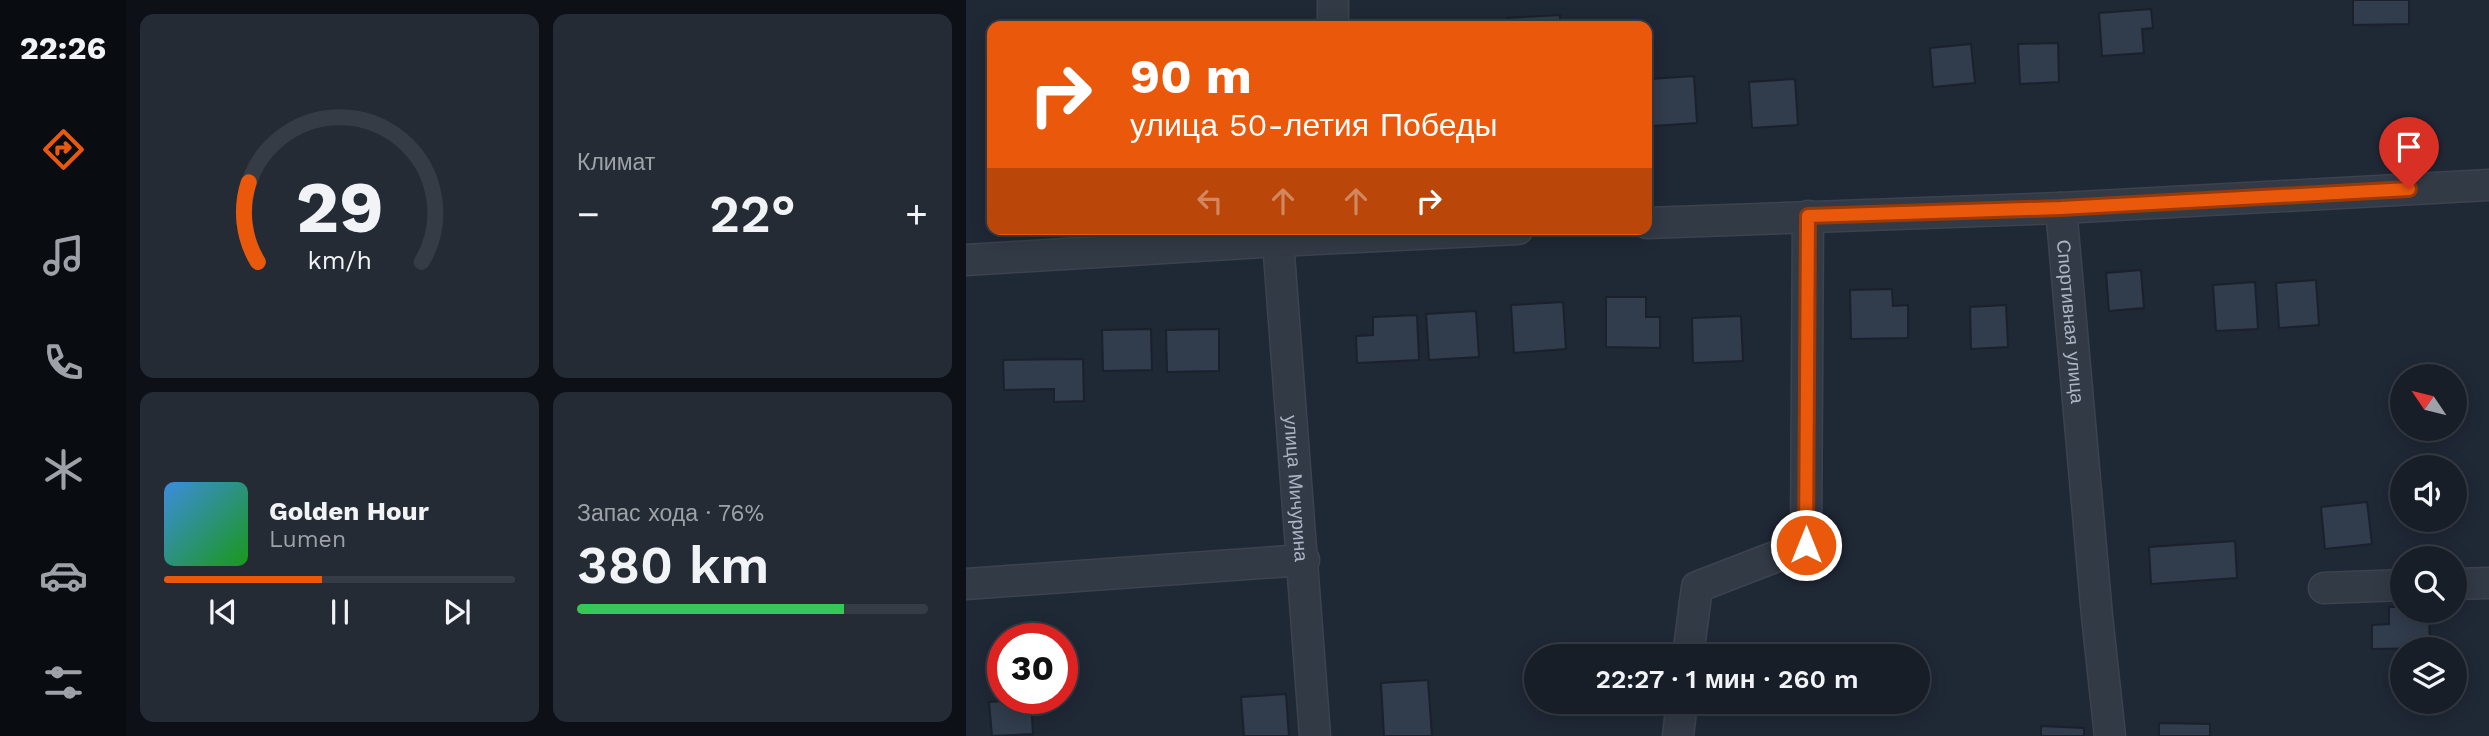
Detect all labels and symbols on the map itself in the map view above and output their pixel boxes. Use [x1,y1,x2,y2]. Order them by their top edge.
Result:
pin [2379,117,2439,189]
street label: Спортивная улица [2052,239,2090,405]
north arrow [2390,364,2468,441]
street label: улица Мичурина [1280,414,1313,563]
position arrow [1769,508,1843,582]
speed limit sign: 30 [987,623,1078,714]

